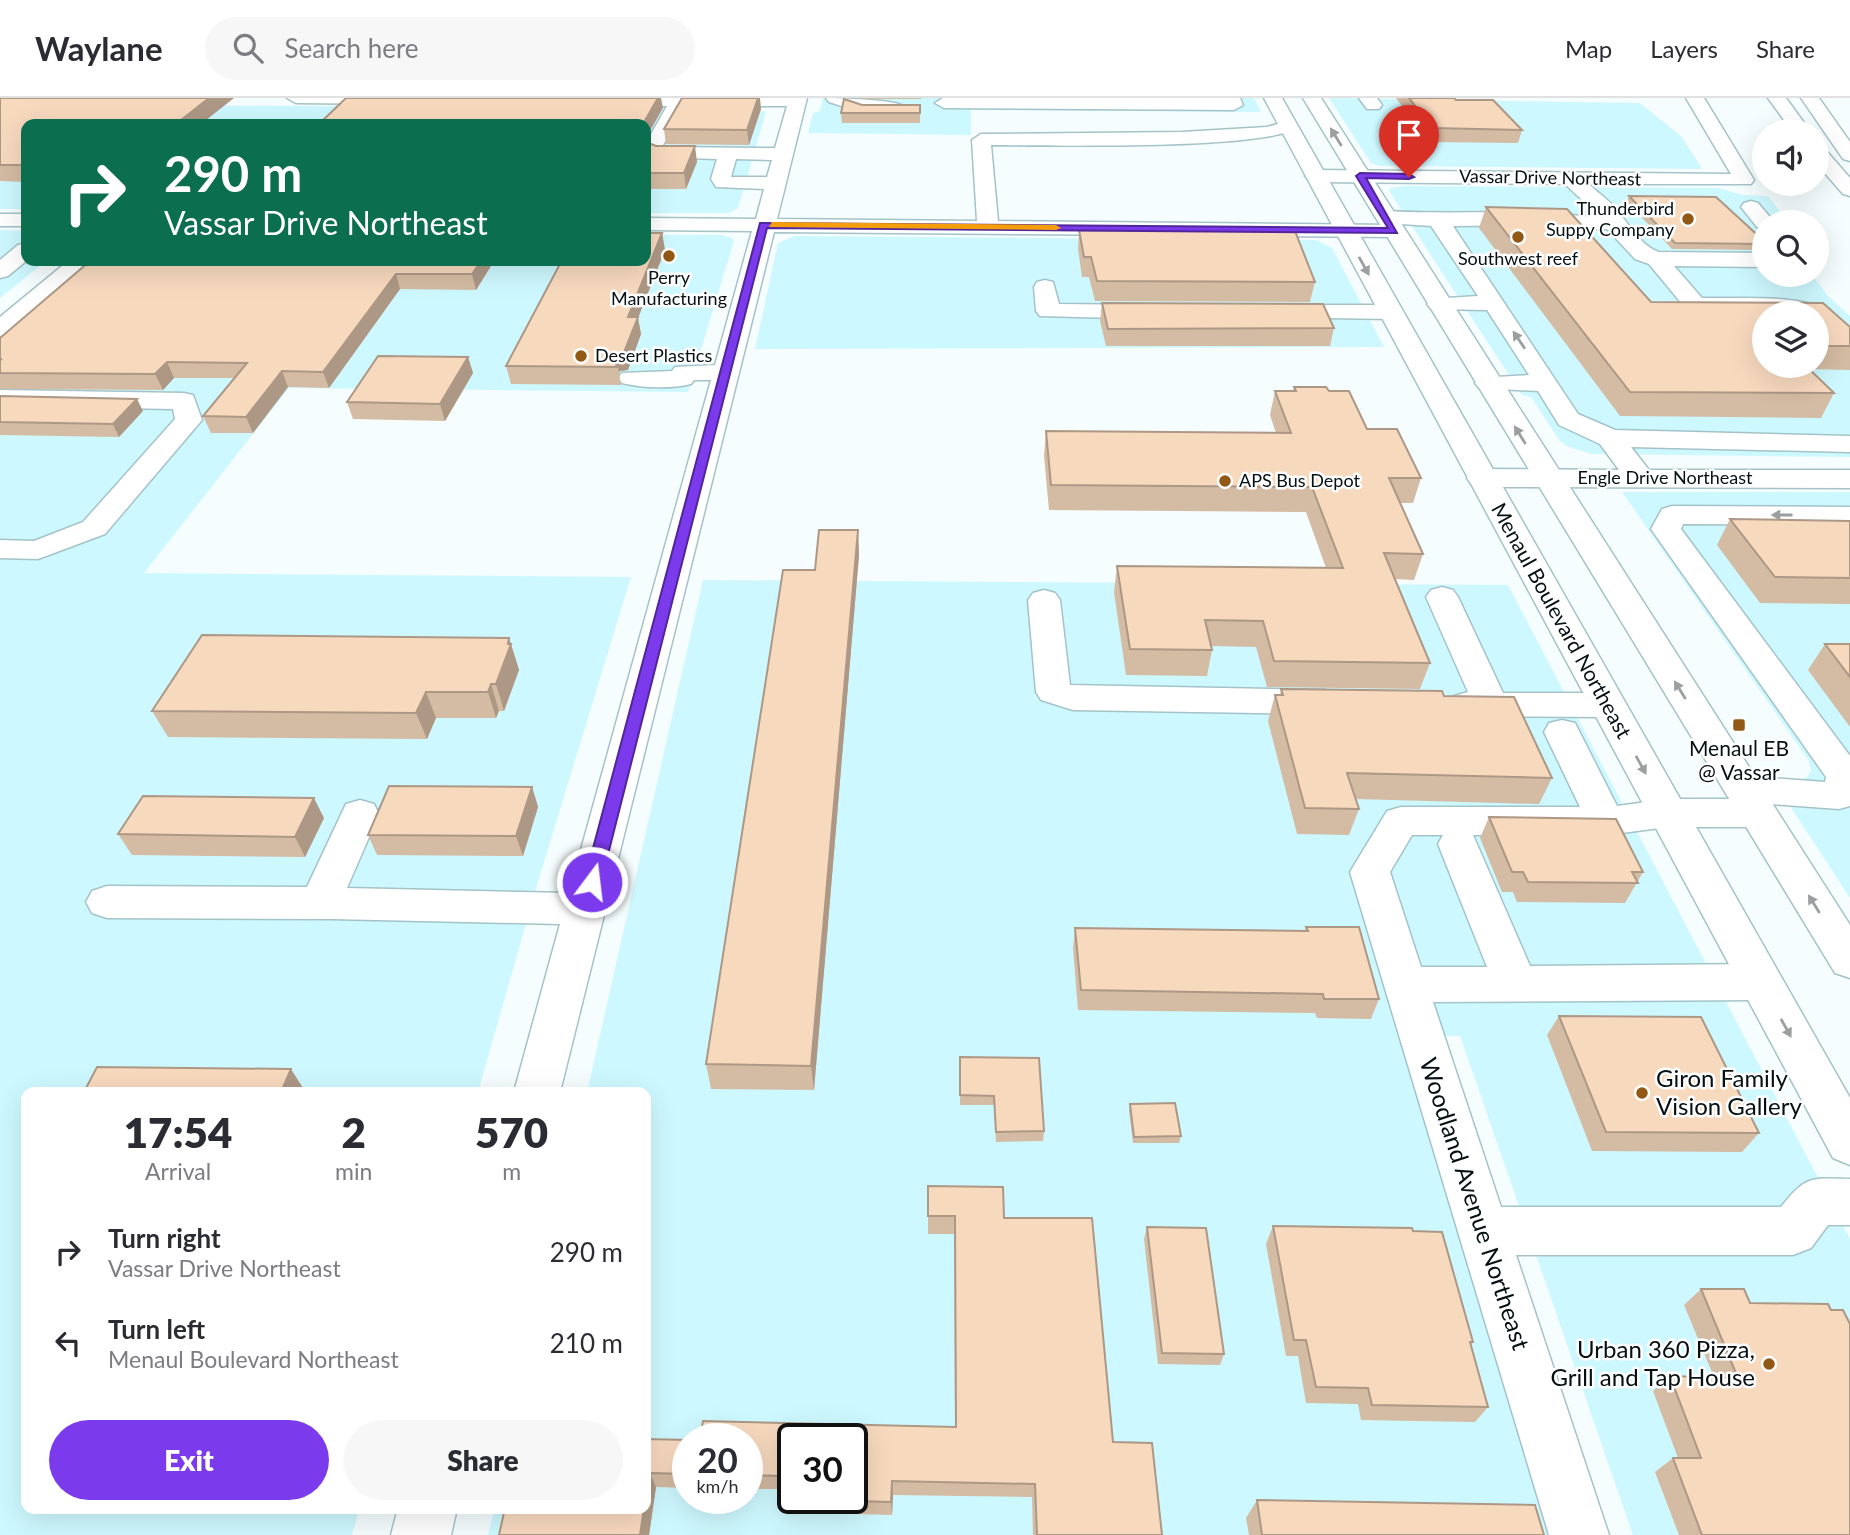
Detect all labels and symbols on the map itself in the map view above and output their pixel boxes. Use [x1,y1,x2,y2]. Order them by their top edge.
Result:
pin [1379,105,1439,177]
one-way arrow [1330,128,1343,147]
street label: Vassar Drive Northeast [1459,164,1642,190]
place label: Thunderbird Suppy Company [1546,197,1675,240]
marker: Thunderbird Suppy Company [1680,211,1696,227]
marker: Southwest reef [1510,229,1526,245]
place label: Southwest reef [1458,247,1579,269]
marker: Perry Manufacturing [661,248,677,264]
one-way arrow [1358,256,1370,276]
place label: Perry Manufacturing [611,266,727,309]
one-way arrow [1513,331,1526,350]
place label: Desert Plastics [595,344,712,366]
marker: Desert Plastics [573,348,589,364]
one-way arrow [1514,425,1527,445]
street label: Engle Drive Northeast [1578,466,1753,488]
place label: APS Bus Depot [1239,469,1360,491]
marker: APS Bus Depot [1217,473,1233,489]
street label: Menaul Boulevard Northeast [1487,498,1638,743]
one-way arrow [1771,509,1793,521]
one-way arrow [1673,680,1686,700]
marker: Menaul EB @ Vassar [1731,717,1747,733]
place label: Menaul EB @ Vassar [1689,735,1789,784]
one-way arrow [1635,755,1647,774]
position arrow [555,845,629,919]
one-way arrow [1807,894,1820,913]
one-way arrow [1780,1019,1792,1038]
street label: Woodland Avenue Northeast [1414,1054,1537,1354]
place label: Giron Family Vision Gallery [1656,1063,1802,1120]
marker: Giron Family Vision Gallery [1634,1085,1650,1101]
place label: Urban 360 Pizza, Grill and Tap House [1551,1334,1755,1391]
marker: Urban 360 Pizza, Grill and Tap House [1761,1356,1777,1372]
speed limit sign: 30 [777,1423,868,1514]

